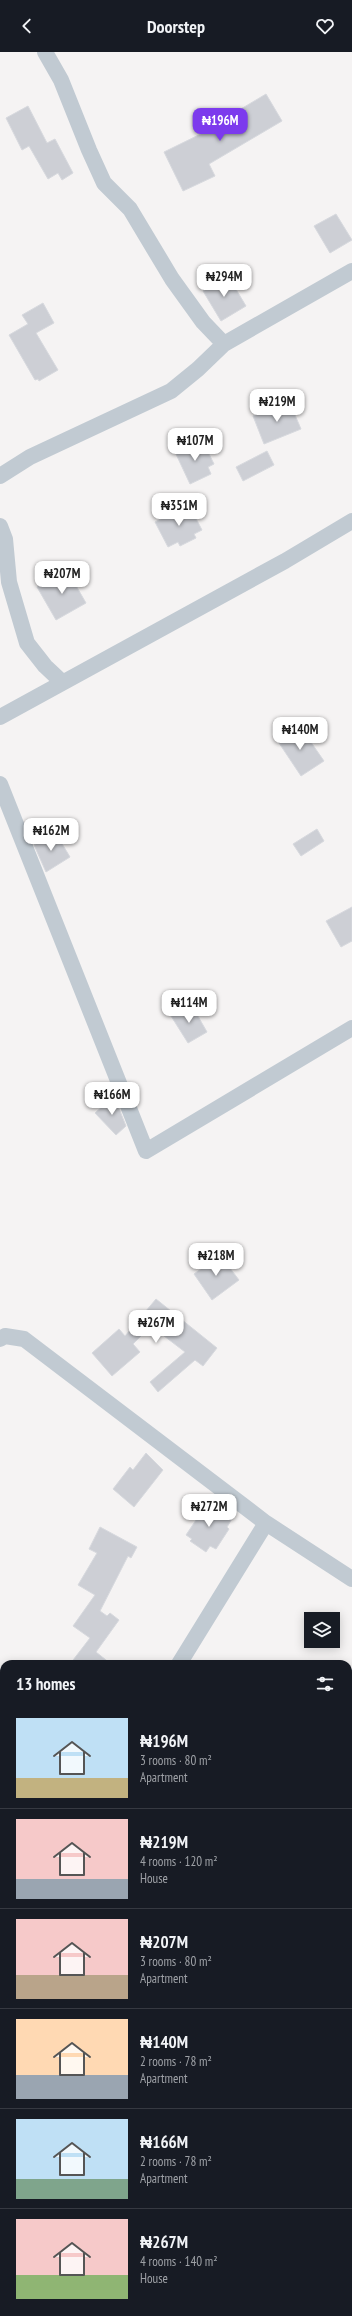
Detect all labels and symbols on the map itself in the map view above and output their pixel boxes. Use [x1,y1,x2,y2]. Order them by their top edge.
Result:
pin: ₦196M [192,108,248,142]
pin: ₦294M [196,264,252,298]
pin: ₦219M [249,389,305,423]
pin: ₦107M [167,428,223,462]
pin: ₦351M [151,493,207,527]
pin: ₦207M [34,561,90,595]
pin: ₦140M [272,717,328,751]
pin: ₦162M [23,818,79,852]
pin: ₦114M [161,990,217,1024]
pin: ₦166M [84,1082,140,1116]
pin: ₦218M [188,1243,244,1277]
pin: ₦267M [128,1310,184,1344]
pin: ₦272M [181,1494,237,1528]

